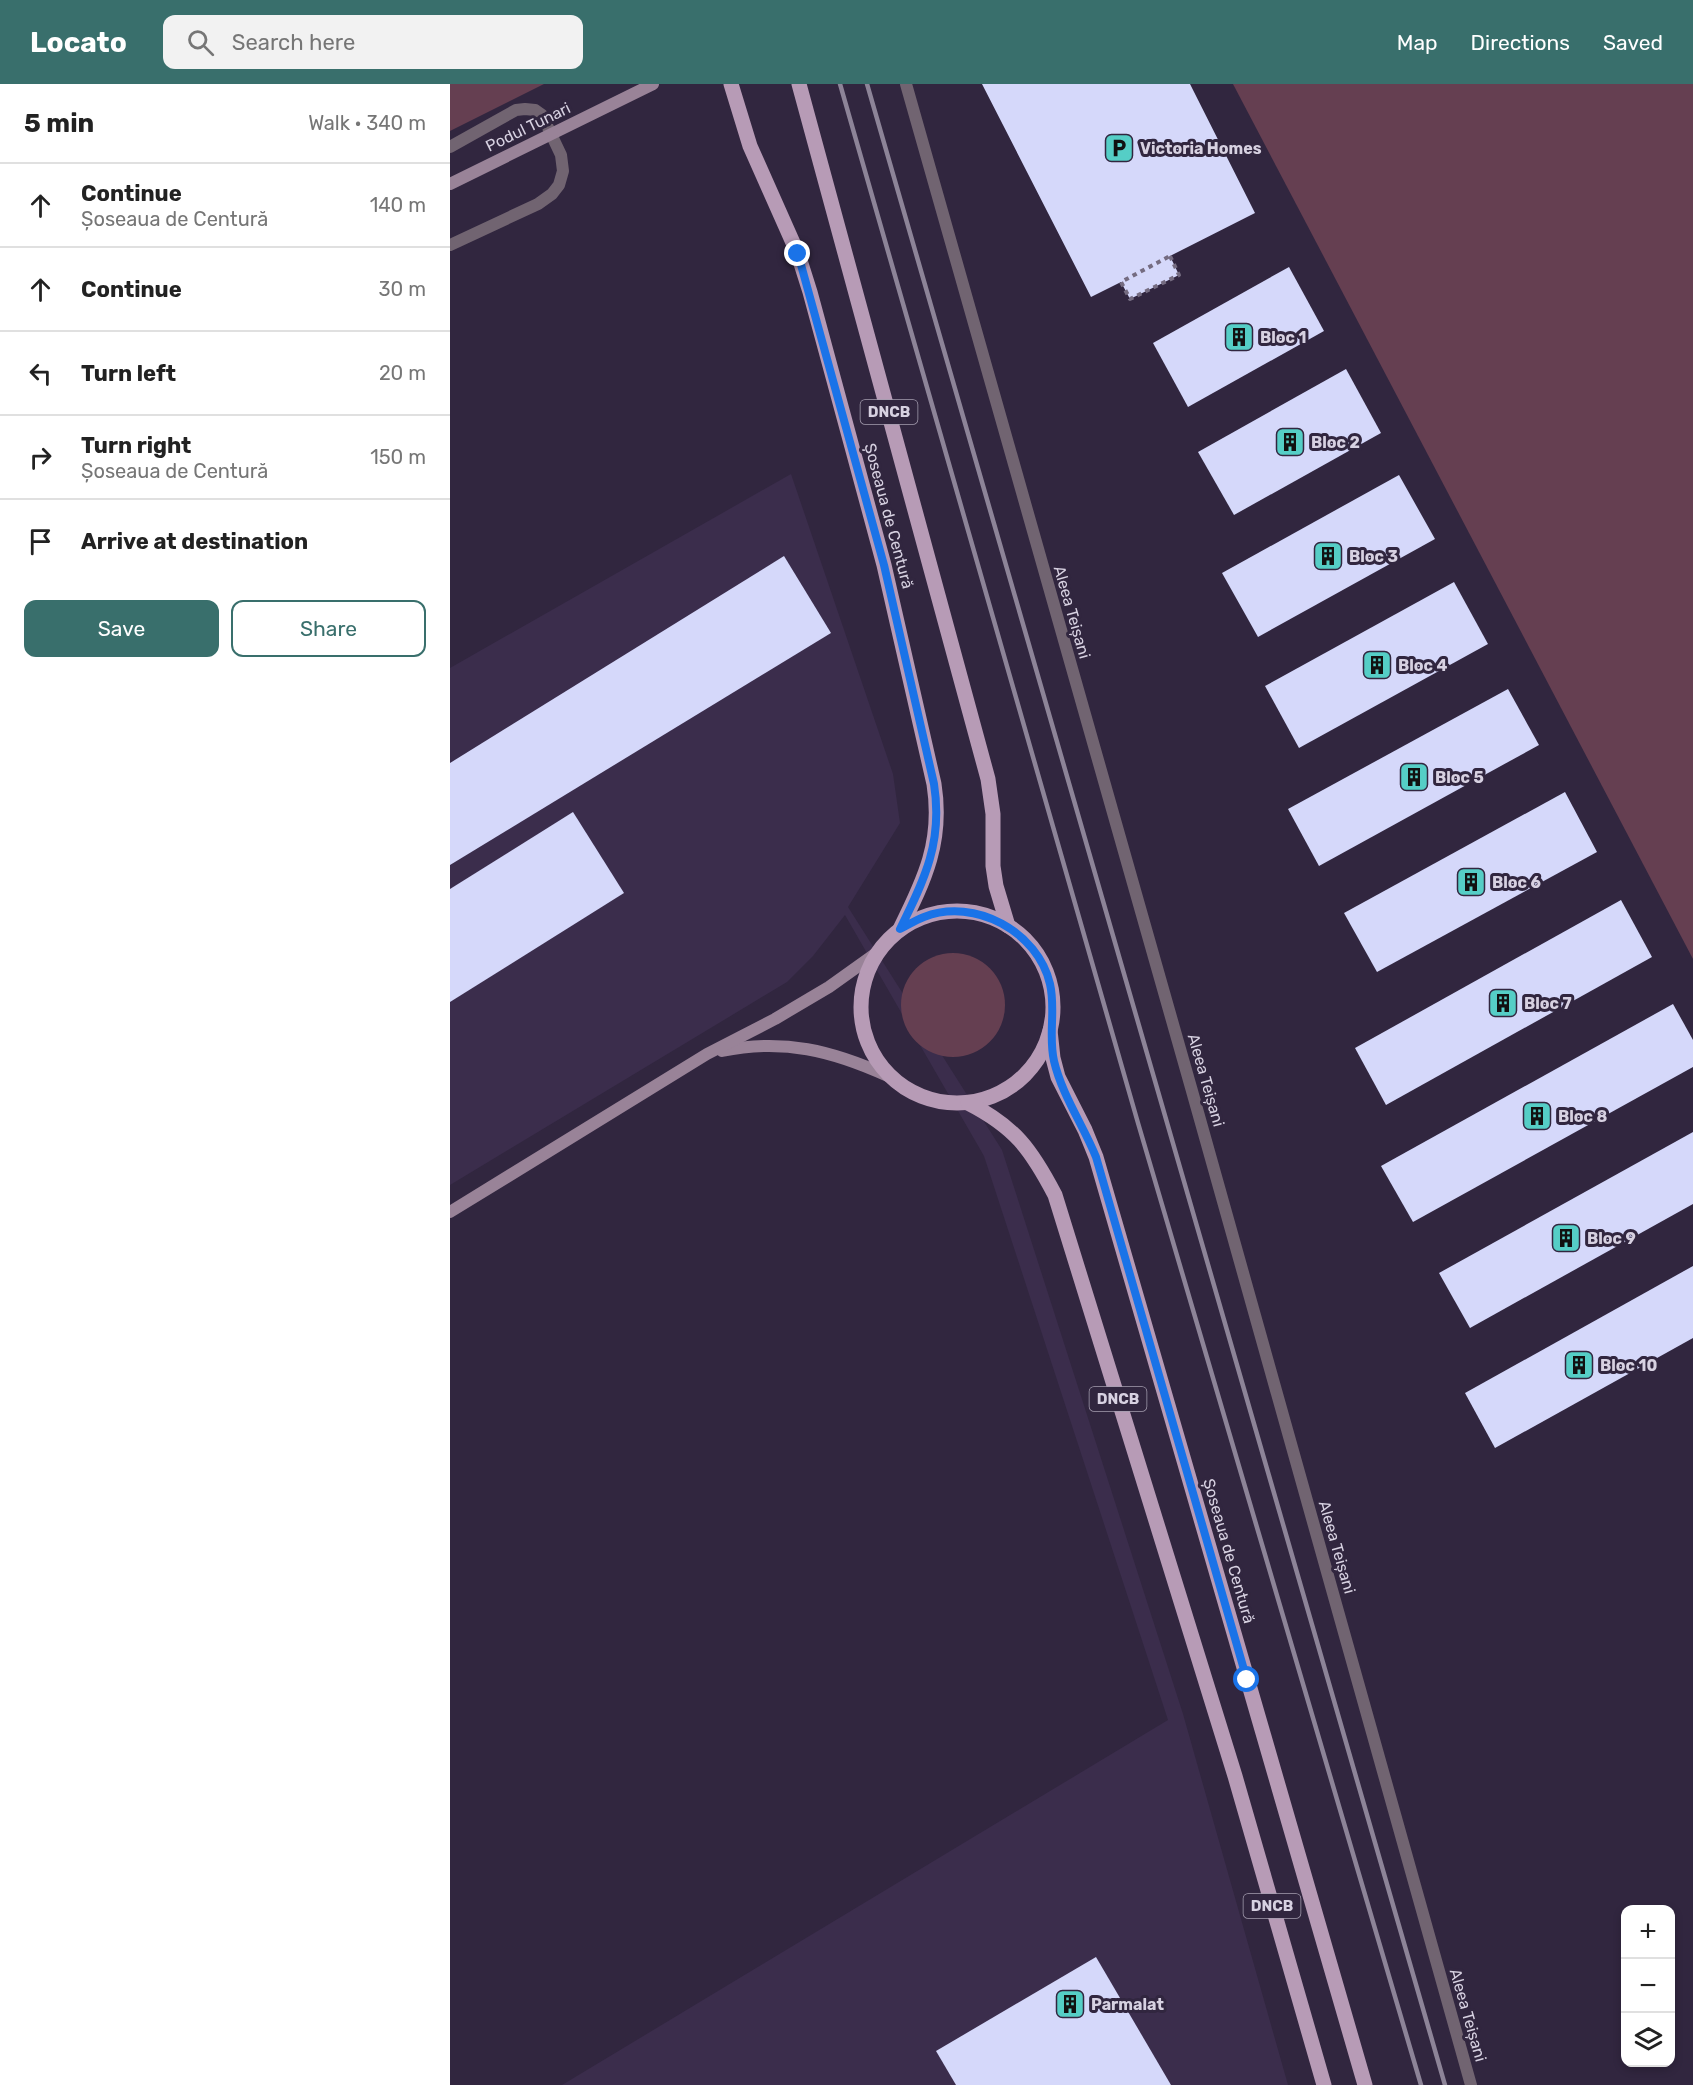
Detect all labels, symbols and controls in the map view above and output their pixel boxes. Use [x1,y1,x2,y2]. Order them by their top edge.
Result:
search box [163,15,583,69]
text: Locato [30,26,127,59]
icon: search [184,26,217,59]
text: Search here [232,29,355,56]
text: Map [1397,30,1438,55]
text: Directions [1471,30,1570,55]
text: Saved [1603,30,1663,55]
street label: Podul Tunari [482,98,574,156]
text: 5 min [24,108,94,139]
text: Walk · 340 m [308,111,426,135]
parking icon: Victoria Homes [1103,132,1135,164]
place label: Victoria Homes [1140,139,1262,158]
text: Continue [81,180,182,207]
icon: ahead [24,189,57,222]
text: 140 m [370,193,426,217]
text: Șoseaua de Centură [81,207,268,231]
route end [784,240,810,266]
icon: ahead [24,273,57,306]
text: Continue [81,276,182,303]
text: 30 m [379,277,426,301]
building icon: Bloc 1 [1223,321,1255,353]
place label: Bloc 1 [1260,328,1306,347]
icon: left [24,357,57,390]
text: Turn left [81,360,176,387]
text: 20 m [379,361,426,385]
road number: DNCB [860,400,918,424]
building icon: Bloc 2 [1274,426,1306,458]
text: Turn right [81,432,191,459]
place label: Bloc 2 [1311,433,1360,452]
icon: right [24,441,57,474]
street label: Șoseaua de Centură [860,441,918,591]
text: 150 m [370,445,426,469]
text: Șoseaua de Centură [81,459,268,483]
icon: arrive [24,525,57,558]
text: Arrive at destination [81,528,308,555]
building icon: Bloc 3 [1312,540,1344,572]
place label: Bloc 3 [1349,547,1398,566]
street label: Aleea Teișani [1050,563,1094,661]
button: Save [24,600,219,657]
button: Share [231,600,426,657]
building icon: Bloc 4 [1361,649,1393,681]
place label: Bloc 4 [1398,656,1447,675]
building icon: Bloc 5 [1398,761,1430,793]
place label: Bloc 5 [1435,768,1484,787]
building icon: Bloc 6 [1455,866,1487,898]
place label: Bloc 6 [1492,873,1541,892]
building icon: Bloc 7 [1487,987,1519,1019]
place label: Bloc 7 [1524,994,1572,1013]
street label: Aleea Teișani [1184,1031,1228,1129]
building icon: Bloc 8 [1521,1100,1553,1132]
place label: Bloc 8 [1558,1107,1607,1126]
building icon: Bloc 9 [1550,1222,1582,1254]
place label: Bloc 9 [1587,1229,1636,1248]
building icon: Bloc 10 [1563,1349,1595,1381]
place label: Bloc 10 [1600,1356,1657,1375]
road number: DNCB [1090,1387,1146,1411]
street label: Șoseaua de Centură [1199,1476,1259,1626]
street label: Aleea Teișani [1315,1498,1359,1596]
route start [1233,1666,1259,1692]
road number: DNCB [1244,1894,1300,1918]
map controls [1621,1905,1675,2067]
button: + [1621,1905,1675,1959]
button: − [1621,1959,1675,2013]
street label: Aleea Teișani [1446,1966,1490,2064]
building icon: Parmalat [1054,1988,1086,2020]
place label: Parmalat [1091,1995,1164,2014]
button: layers [1621,2013,1675,2067]

